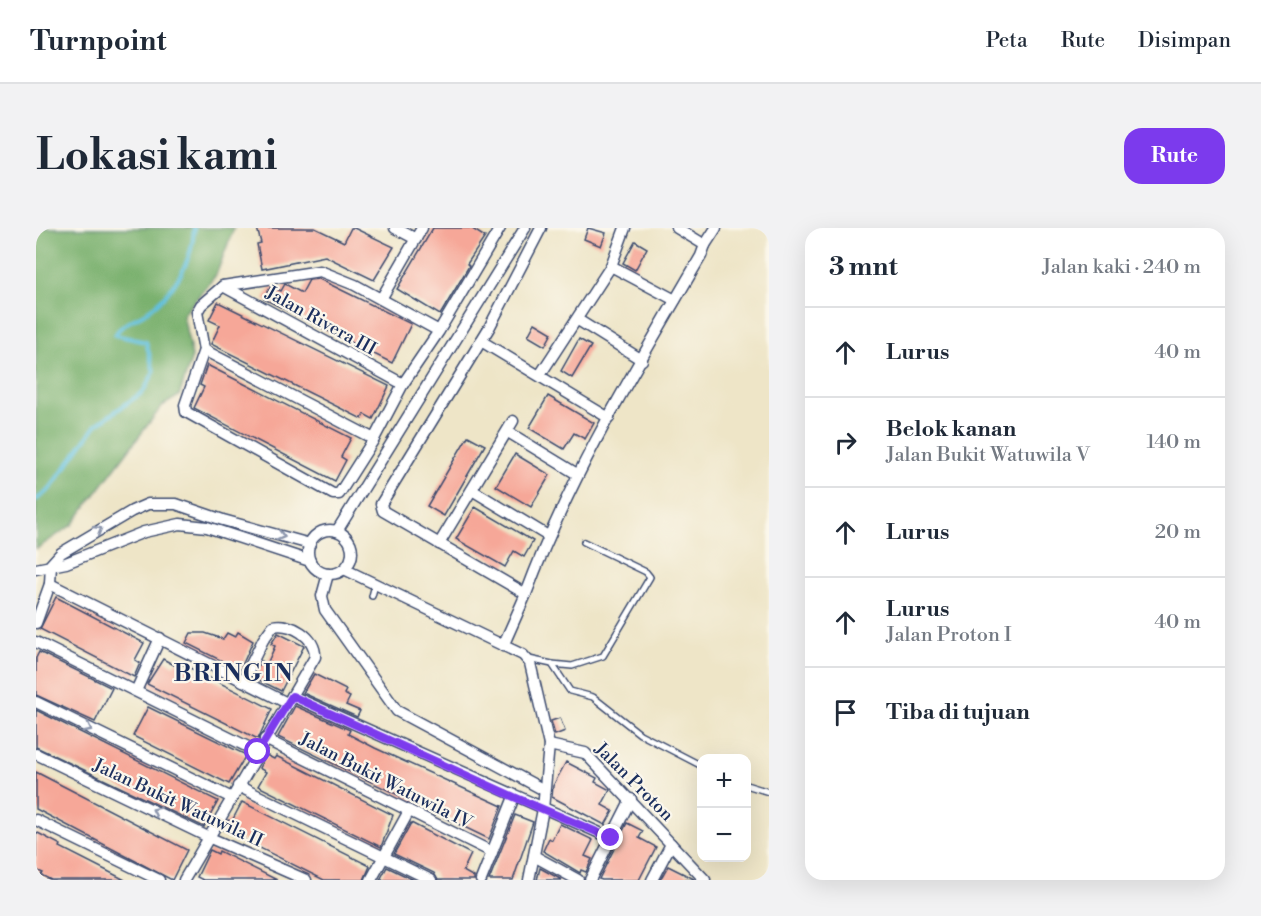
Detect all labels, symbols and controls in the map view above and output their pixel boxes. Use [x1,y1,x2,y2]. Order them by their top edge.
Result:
text: Turnpoint [30,24,166,59]
text: Peta [986,28,1028,54]
text: Rute [1061,28,1105,54]
text: Disimpan [1138,28,1231,54]
button: Rute [1124,128,1225,184]
text: Lokasi kami [36,130,277,183]
text: 3 mnt [829,251,898,283]
text: Jalan kaki · 240 m [1042,255,1201,280]
street label: Jalan Rivera III [261,281,380,361]
icon: ahead [829,336,862,369]
text: Lurus [886,339,949,366]
text: 40 m [1154,340,1201,365]
text: Belok kanan [886,416,1016,443]
icon: right [829,426,862,459]
text: 140 m [1146,430,1201,455]
text: Jalan Bukit Watuwila V [886,443,1090,468]
icon: ahead [829,516,862,549]
text: Lurus [886,519,949,546]
text: 20 m [1155,520,1201,545]
one-way arrow [92,526,102,538]
one-way arrow [276,529,286,542]
text: Lurus [886,596,949,623]
icon: ahead [829,606,862,639]
text: 40 m [1154,610,1201,635]
text: Jalan Proton I [886,623,1012,648]
district label: BRINGIN [173,659,295,689]
icon: arrive [829,696,862,729]
text: Tiba di tujuan [886,699,1030,726]
one-way arrow [82,721,93,732]
street label: Jalan Bukit Watuwila IV [295,727,476,835]
street label: Jalan Proton [589,737,679,827]
route start [244,738,270,764]
street label: Jalan Bukit Watuwila II [89,753,267,853]
map controls [697,754,751,862]
button: + [697,754,751,808]
one-way arrow [151,807,162,819]
button: − [697,808,751,862]
route end [597,824,623,850]

